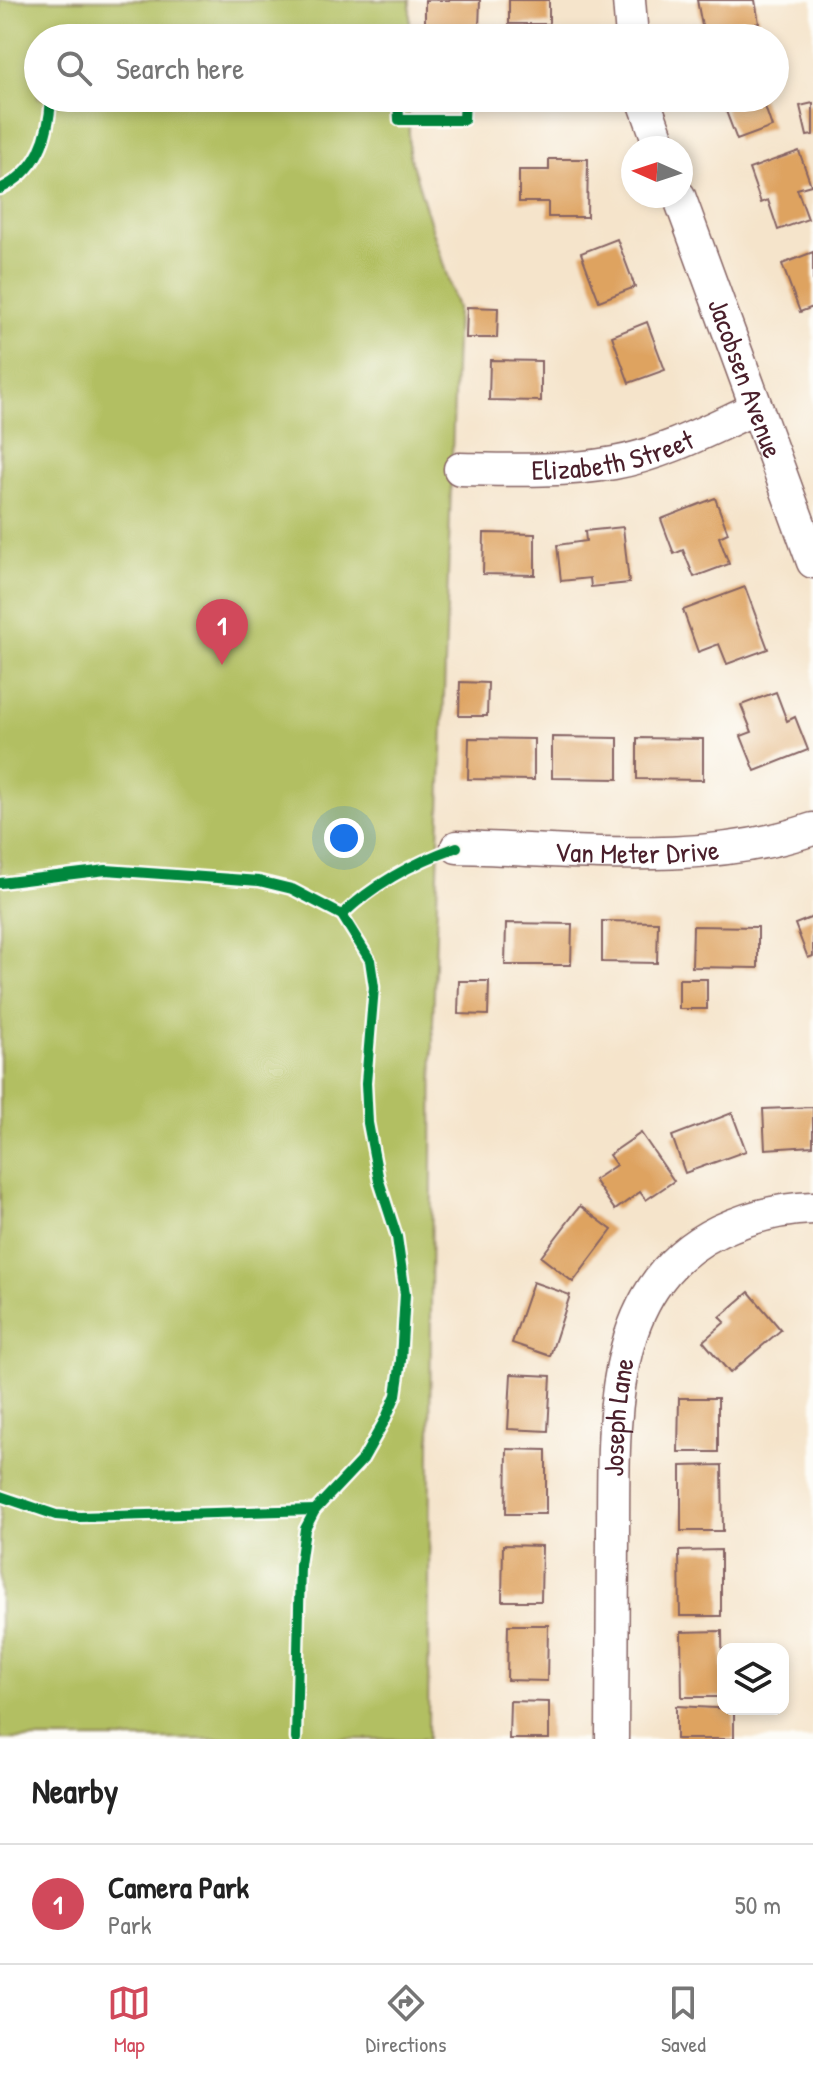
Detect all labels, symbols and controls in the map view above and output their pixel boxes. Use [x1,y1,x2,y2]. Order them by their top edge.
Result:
search box [24,24,789,112]
icon: search [52,46,96,90]
text: Search here [116,48,244,88]
north arrow [621,136,693,208]
street label: Jacobsen Avenue [699,293,792,463]
street label: Elizabeth Street [531,420,700,489]
pin: 1 [196,599,248,665]
your location [324,818,364,858]
street label: Van Meter Drive [554,830,721,872]
street label: Joseph Lane [594,1354,643,1477]
map controls [717,1643,789,1715]
button: layers [717,1643,789,1715]
text: Nearby [32,1768,118,1814]
text: Camera Park [108,1867,249,1907]
text: 1 [53,1887,63,1922]
text: 50 m [735,1887,781,1922]
text: Park [108,1907,152,1942]
tab: Map [107,1981,151,2059]
tab: Directions [366,1981,447,2059]
tab: Saved [661,1981,706,2059]

